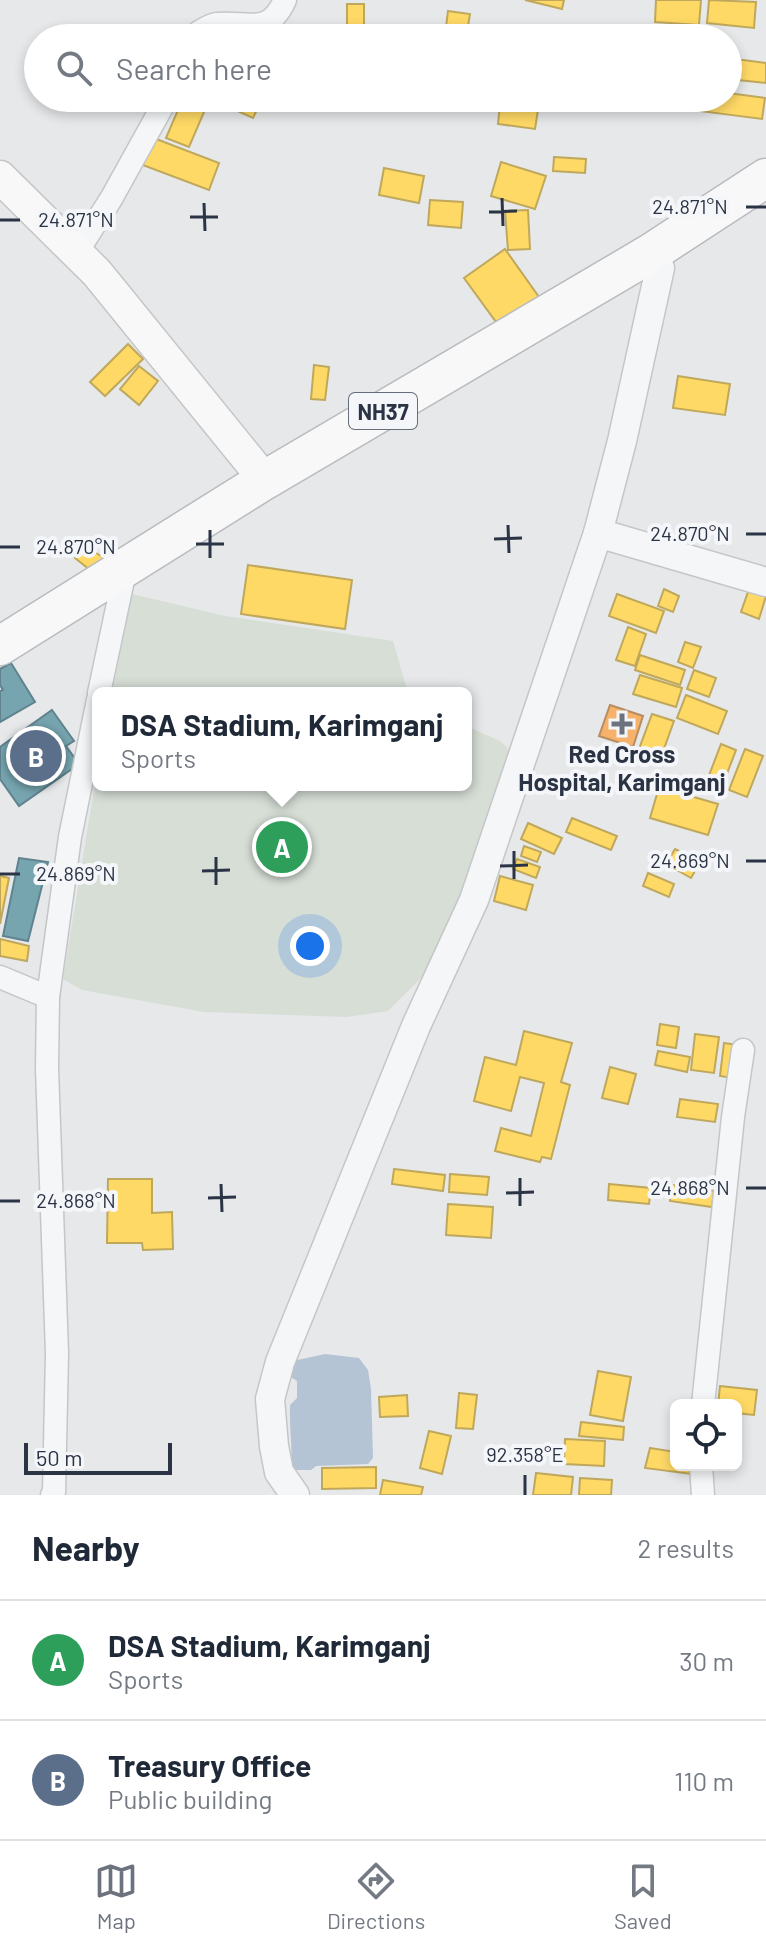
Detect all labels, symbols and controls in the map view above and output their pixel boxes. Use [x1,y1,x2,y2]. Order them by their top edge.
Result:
search box [24,24,742,112]
icon: search [52,46,96,90]
text: Search here [116,50,272,86]
text: 24.871°N [652,194,728,218]
text: 24.871°N [38,207,114,231]
road number: NH37 [349,393,417,429]
text: 24.870°N [650,521,730,545]
text: 24.870°N [36,534,116,558]
popup [92,687,472,791]
text: DSA Stadium, Karimganj [121,706,443,742]
marker: Red Cross Hospital, Karimganj [611,713,633,735]
pin: B [10,726,62,786]
place label: Red Cross Hospital, Karimganj [518,739,726,796]
text: Sports [121,742,196,773]
pin: A [256,817,308,877]
text: 24.869°N [650,848,730,872]
text: 24.869°N [36,861,116,885]
your location [290,926,330,966]
text: 24.868°N [650,1175,730,1199]
text: 24.868°N [36,1188,116,1212]
map controls [670,1399,742,1471]
button: locate [670,1399,742,1471]
scale bar [24,1439,172,1475]
text: 92.358°E [486,1442,564,1466]
text: 50 m [36,1444,82,1470]
text: Nearby [32,1527,140,1568]
text: 2 results [638,1532,734,1563]
text: DSA Stadium, Karimganj [108,1627,431,1663]
text: A [49,1645,67,1676]
text: 30 m [679,1645,734,1676]
text: Sports [108,1663,183,1694]
text: Treasury Office [108,1747,311,1783]
text: B [50,1765,66,1796]
text: 110 m [674,1765,734,1796]
text: Public building [108,1783,272,1814]
tab: Map [94,1859,138,1933]
tab: Directions [327,1859,425,1933]
tab: Saved [614,1859,672,1933]

